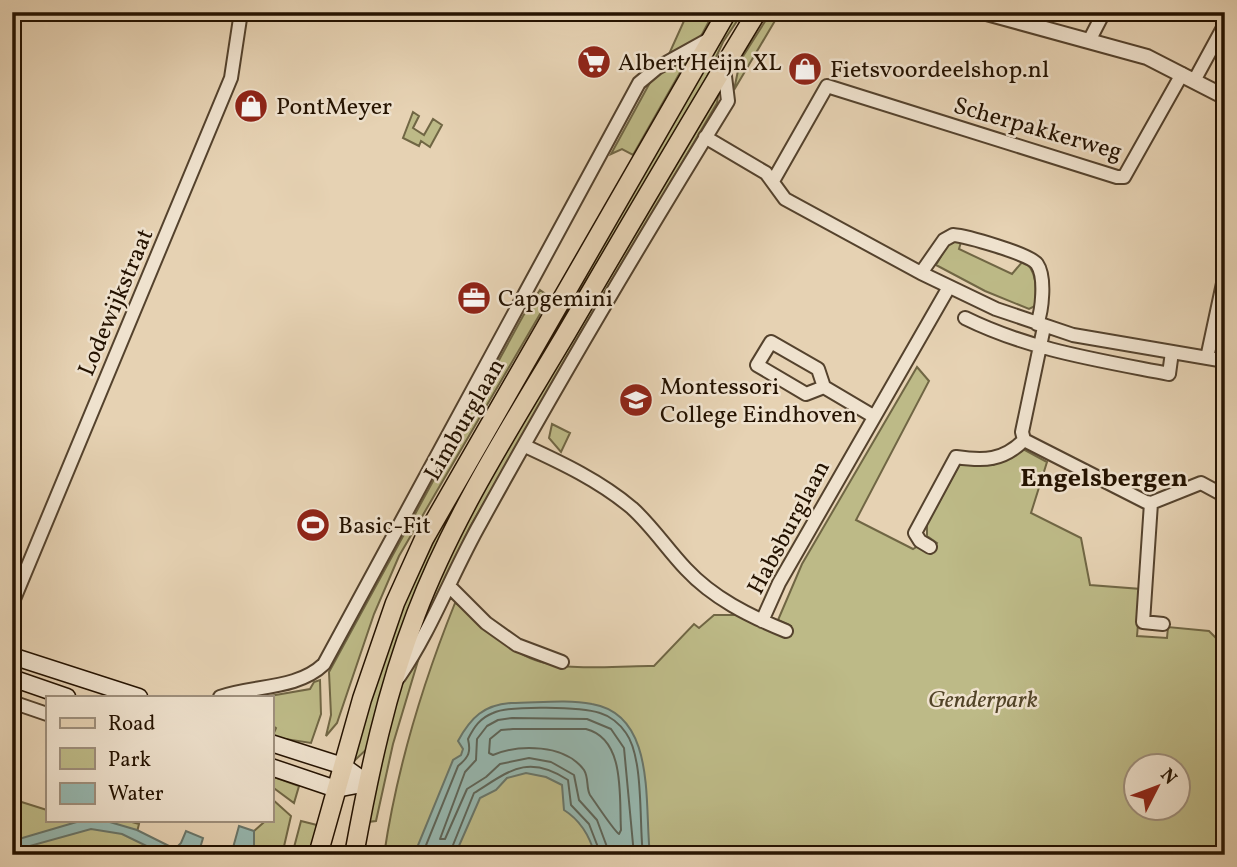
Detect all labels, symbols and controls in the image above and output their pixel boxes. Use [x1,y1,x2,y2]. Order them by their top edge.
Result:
supermarket icon: Albert Heijn XL [575,43,613,81]
place label: Albert Heijn XL [618,47,782,81]
shop icon: Fietsvoordeelshop.nl [786,50,824,88]
place label: Fietsvoordeelshop.nl [830,54,1049,88]
shop icon: PontMeyer [232,87,270,125]
street label: Scherpakkerweg [949,90,1126,170]
place label: PontMeyer [276,91,392,125]
street label: Lodewijkstraat [71,224,163,382]
office icon: Capgemini [455,279,493,317]
place label: Capgemini [498,283,613,317]
street label: Limburglaan [417,352,515,488]
place label: Montessori College Eindhoven [660,371,857,433]
school or university icon: Montessori College Eindhoven [617,381,655,419]
street label: Habsburglaan [740,455,839,601]
district label: Engelsbergen [1020,461,1188,497]
sports icon: Basic-Fit [294,506,332,544]
place label: Basic-Fit [338,510,431,544]
park label: Genderpark [928,684,1038,718]
legend [46,696,273,822]
text: Road [108,710,155,739]
text: Park [108,746,151,775]
north arrow [1122,752,1192,822]
text: N [1154,763,1183,791]
text: Water [108,780,164,809]

